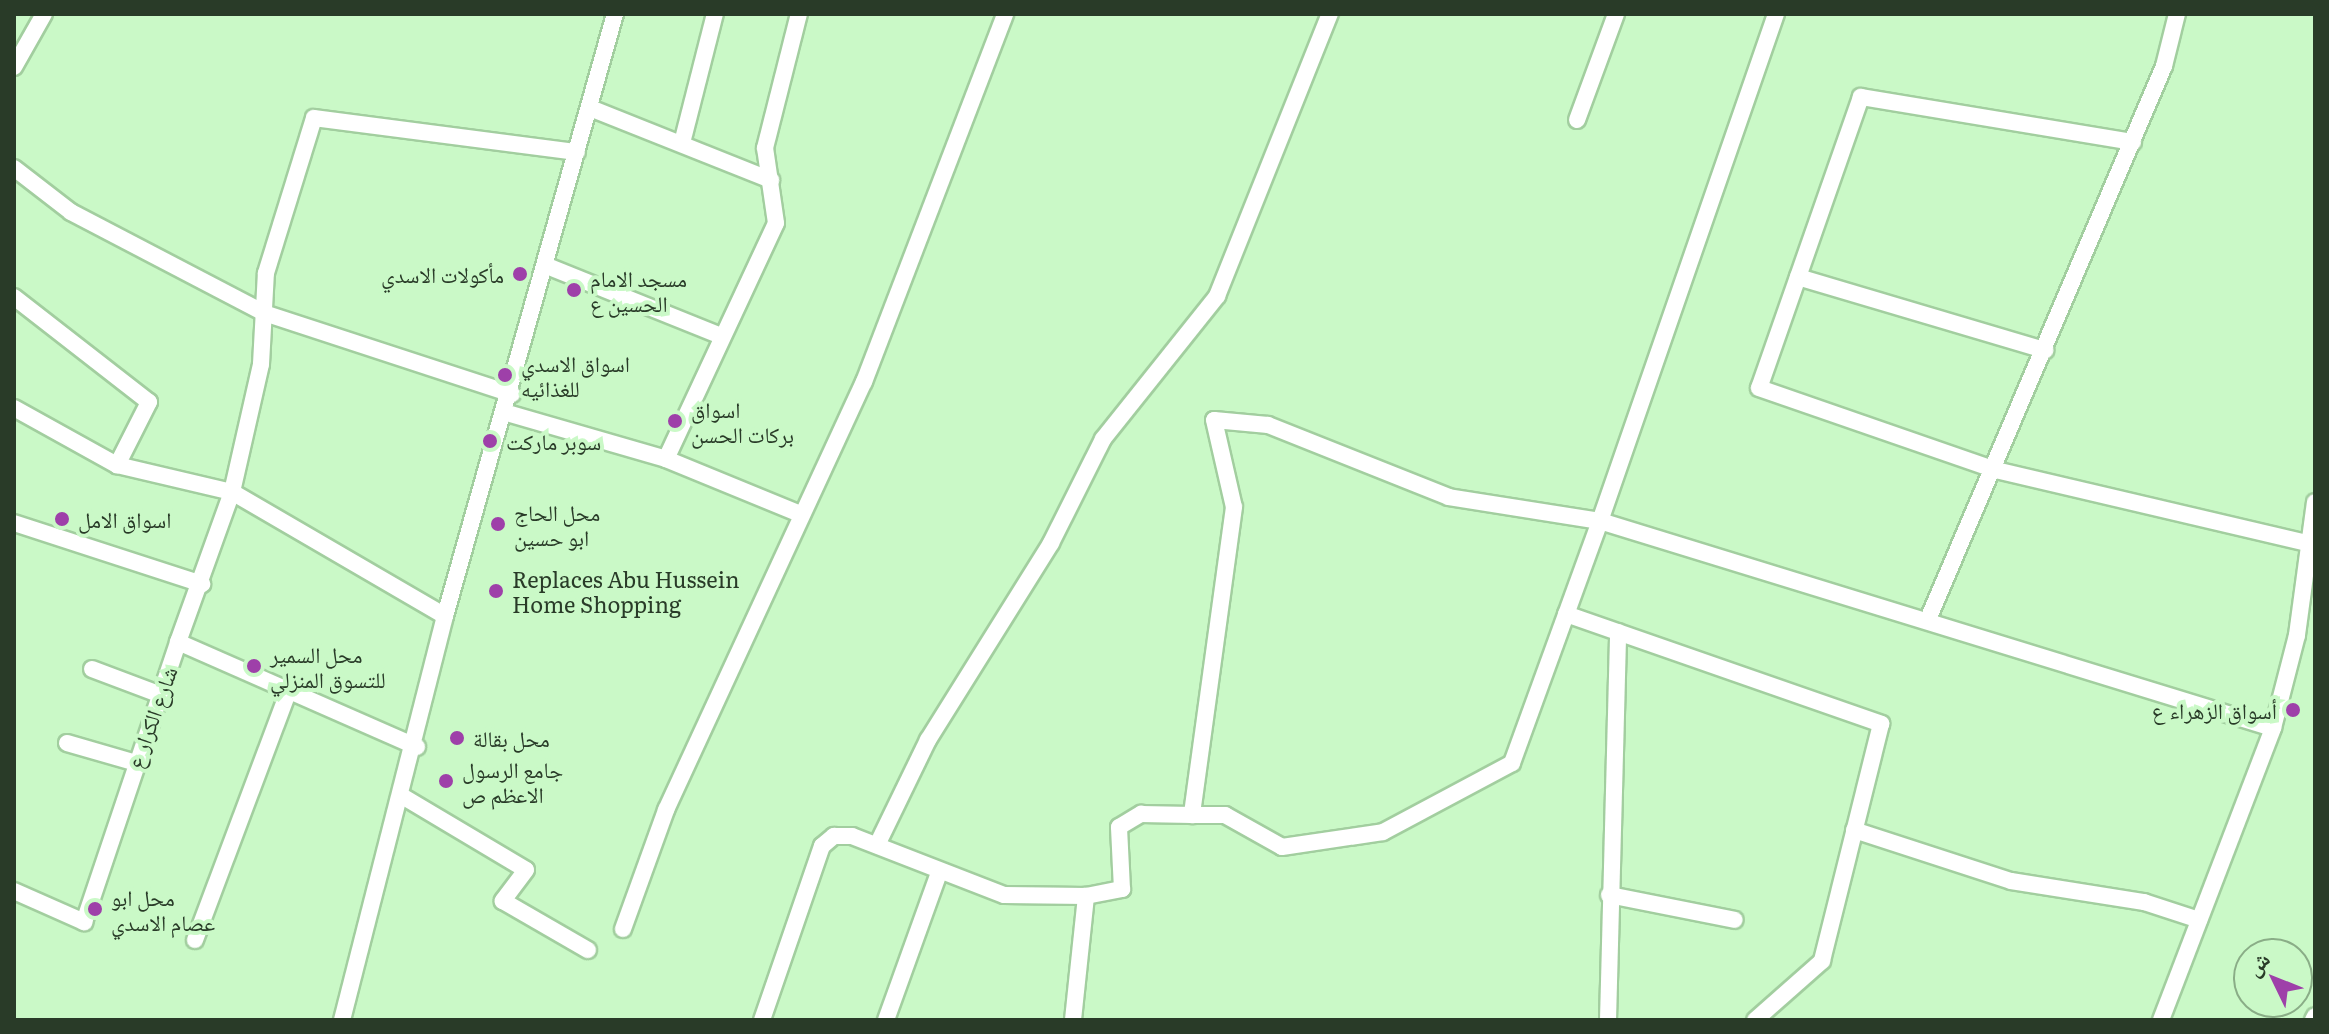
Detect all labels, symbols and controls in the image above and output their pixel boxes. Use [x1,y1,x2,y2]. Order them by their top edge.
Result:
place label: مأكولات الاسدي [381,261,504,287]
place label: مسجد الامام الحسين ع [590,264,687,316]
marker: مأكولات الاسدي [511,265,529,283]
marker: مسجد الامام الحسين ع [565,281,583,299]
place label: اسواق الاسدي للغذائيه [521,349,630,400]
marker: اسواق الاسدي للغذائيه [496,366,514,384]
place label: اسواق بركات الحسن [691,395,794,446]
marker: اسواق بركات الحسن [666,412,684,430]
place label: سوبر ماركت [506,428,601,454]
marker: سوبر ماركت [481,432,499,450]
place label: محل الحاج ابو حسين [514,498,600,550]
place label: اسواق الامل [78,506,172,532]
marker: اسواق الامل [53,510,71,528]
marker: محل الحاج ابو حسين [489,515,507,533]
place label: Replaces Abu Hussein Home Shopping [512,565,740,616]
marker: Replaces Abu Hussein Home Shopping [487,582,505,600]
place label: محل السمير للتسوق المنزلي [270,640,386,692]
marker: محل السمير للتسوق المنزلي [245,657,263,675]
street label: شارع الكرار ع [120,662,182,772]
place label: أسواق الزهراء ع [2152,697,2277,723]
marker: أسواق الزهراء ع [2284,701,2302,719]
place label: محل بقالة [473,725,550,751]
marker: محل بقالة [448,729,466,747]
place label: جامع الرسول الاعظم ص [462,755,563,806]
marker: جامع الرسول الاعظم ص [437,772,455,790]
place label: محل ابو عصام الاسدي [111,883,215,934]
marker: محل ابو عصام الاسدي [86,900,104,918]
north arrow [2233,938,2313,1018]
text: ش [2237,943,2277,982]

